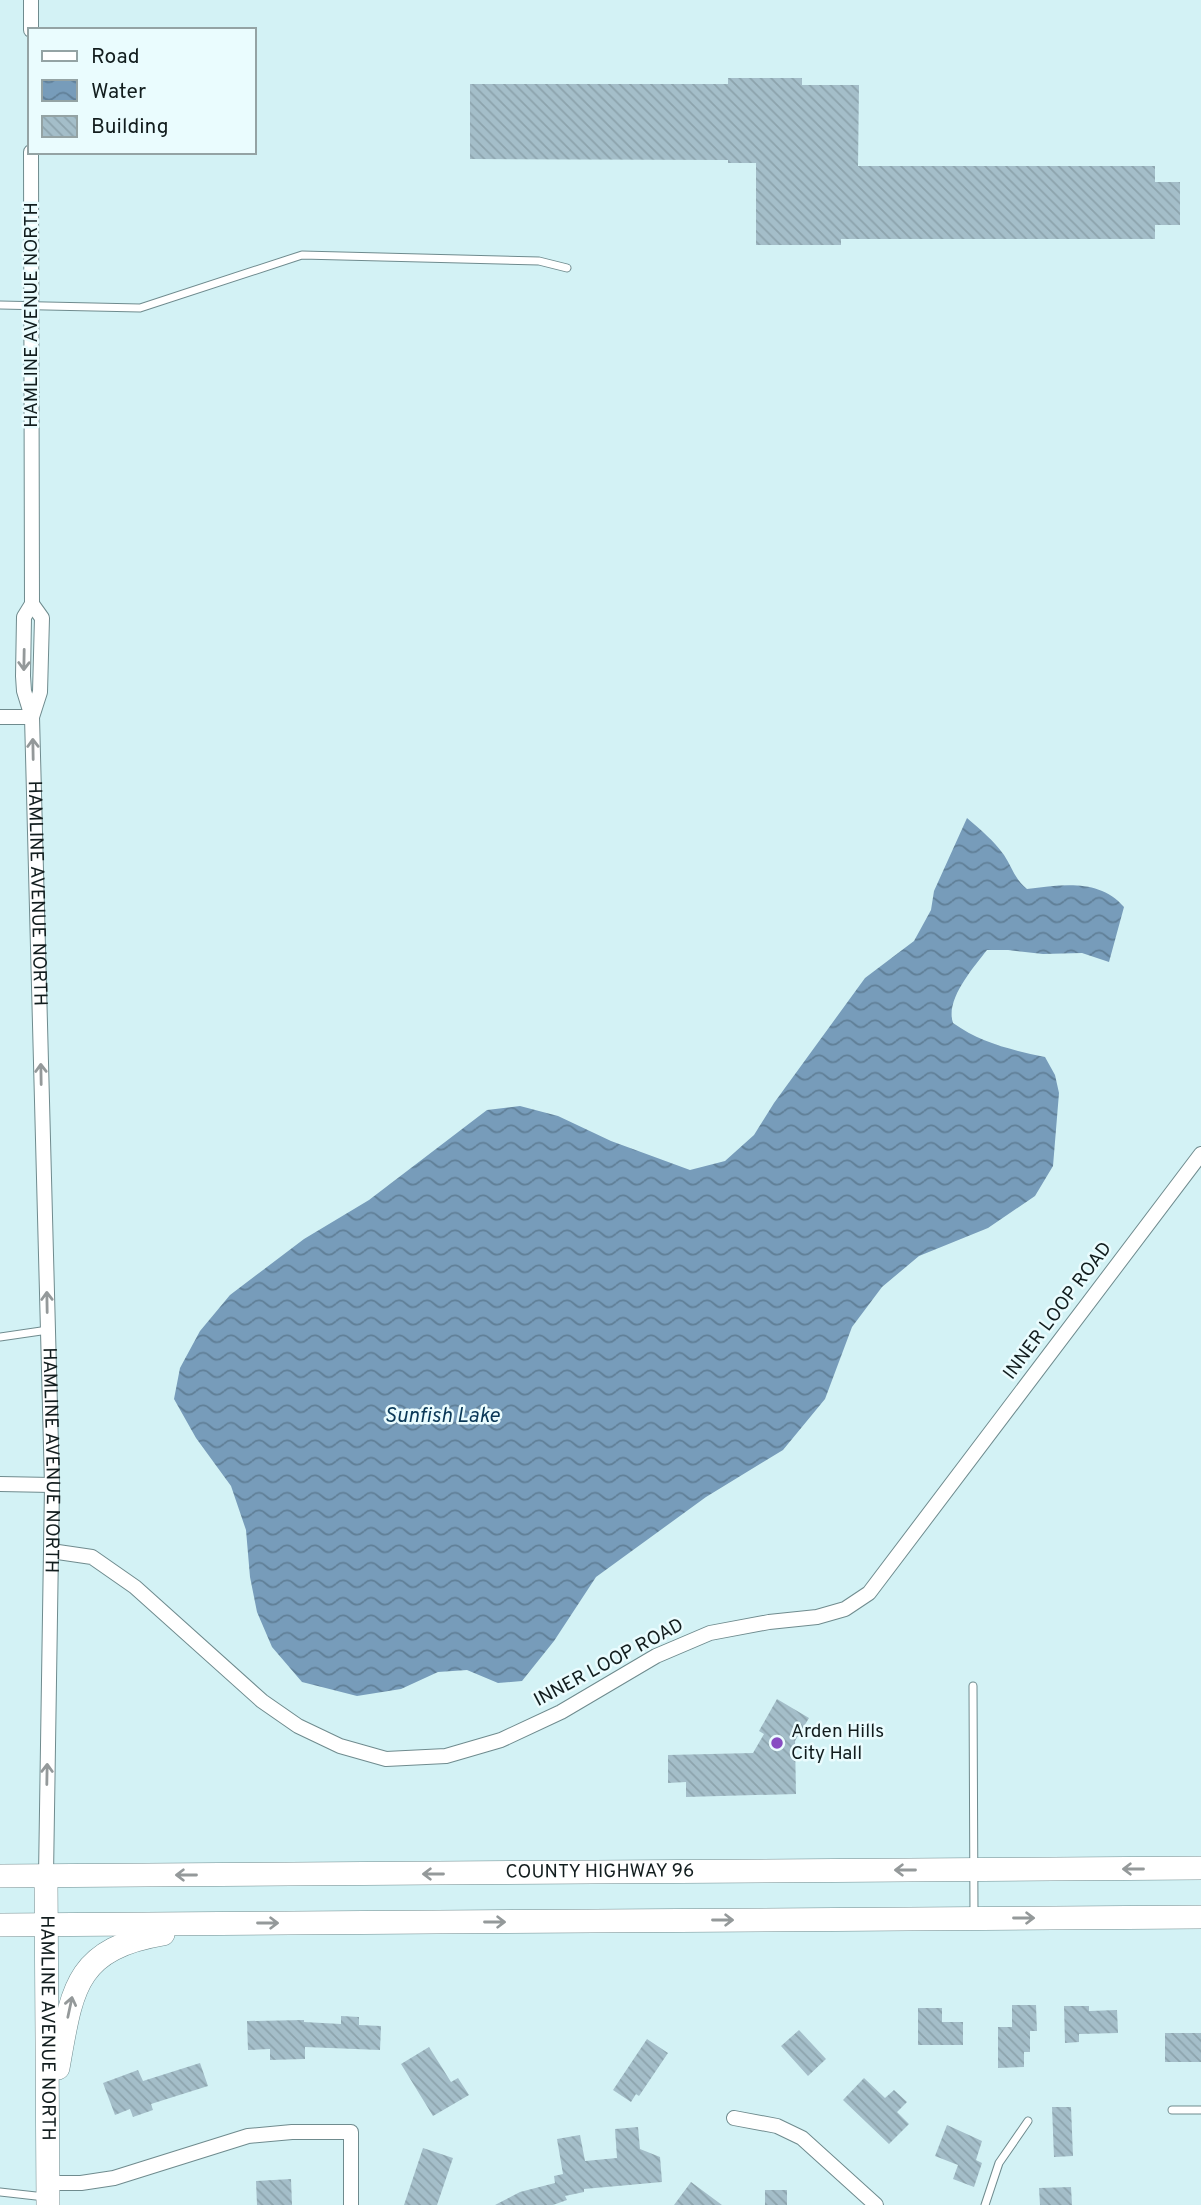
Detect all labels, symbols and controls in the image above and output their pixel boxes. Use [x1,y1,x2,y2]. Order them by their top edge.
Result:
legend [28,28,256,154]
text: Road [91,44,140,71]
text: Water [91,79,146,106]
text: Building [91,114,169,141]
street label: HAMLINE AVENUE NORTH [20,202,44,428]
one-way arrow [17,648,30,671]
one-way arrow [27,738,40,761]
street label: HAMLINE AVENUE NORTH [22,780,52,1007]
one-way arrow [35,1063,48,1086]
street label: INNER LOOP ROAD [998,1237,1118,1385]
one-way arrow [40,1291,54,1314]
street label: HAMLINE AVENUE NORTH [36,1347,64,1573]
water label: Sunfish Lake [384,1403,501,1430]
street label: INNER LOOP ROAD [530,1613,688,1713]
place label: Arden Hills City Hall [791,1720,884,1766]
marker: Arden Hills City Hall [769,1735,785,1751]
one-way arrow [40,1763,54,1786]
street label: COUNTY HIGHWAY 96 [506,1859,694,1885]
one-way arrow [1122,1862,1145,1876]
one-way arrow [894,1863,917,1877]
one-way arrow [422,1867,445,1881]
one-way arrow [175,1868,198,1882]
one-way arrow [1012,1911,1035,1925]
one-way arrow [711,1913,734,1927]
street label: HAMLINE AVENUE NORTH [34,1915,60,2141]
one-way arrow [484,1915,507,1928]
one-way arrow [256,1916,279,1930]
one-way arrow [63,1996,77,2019]

